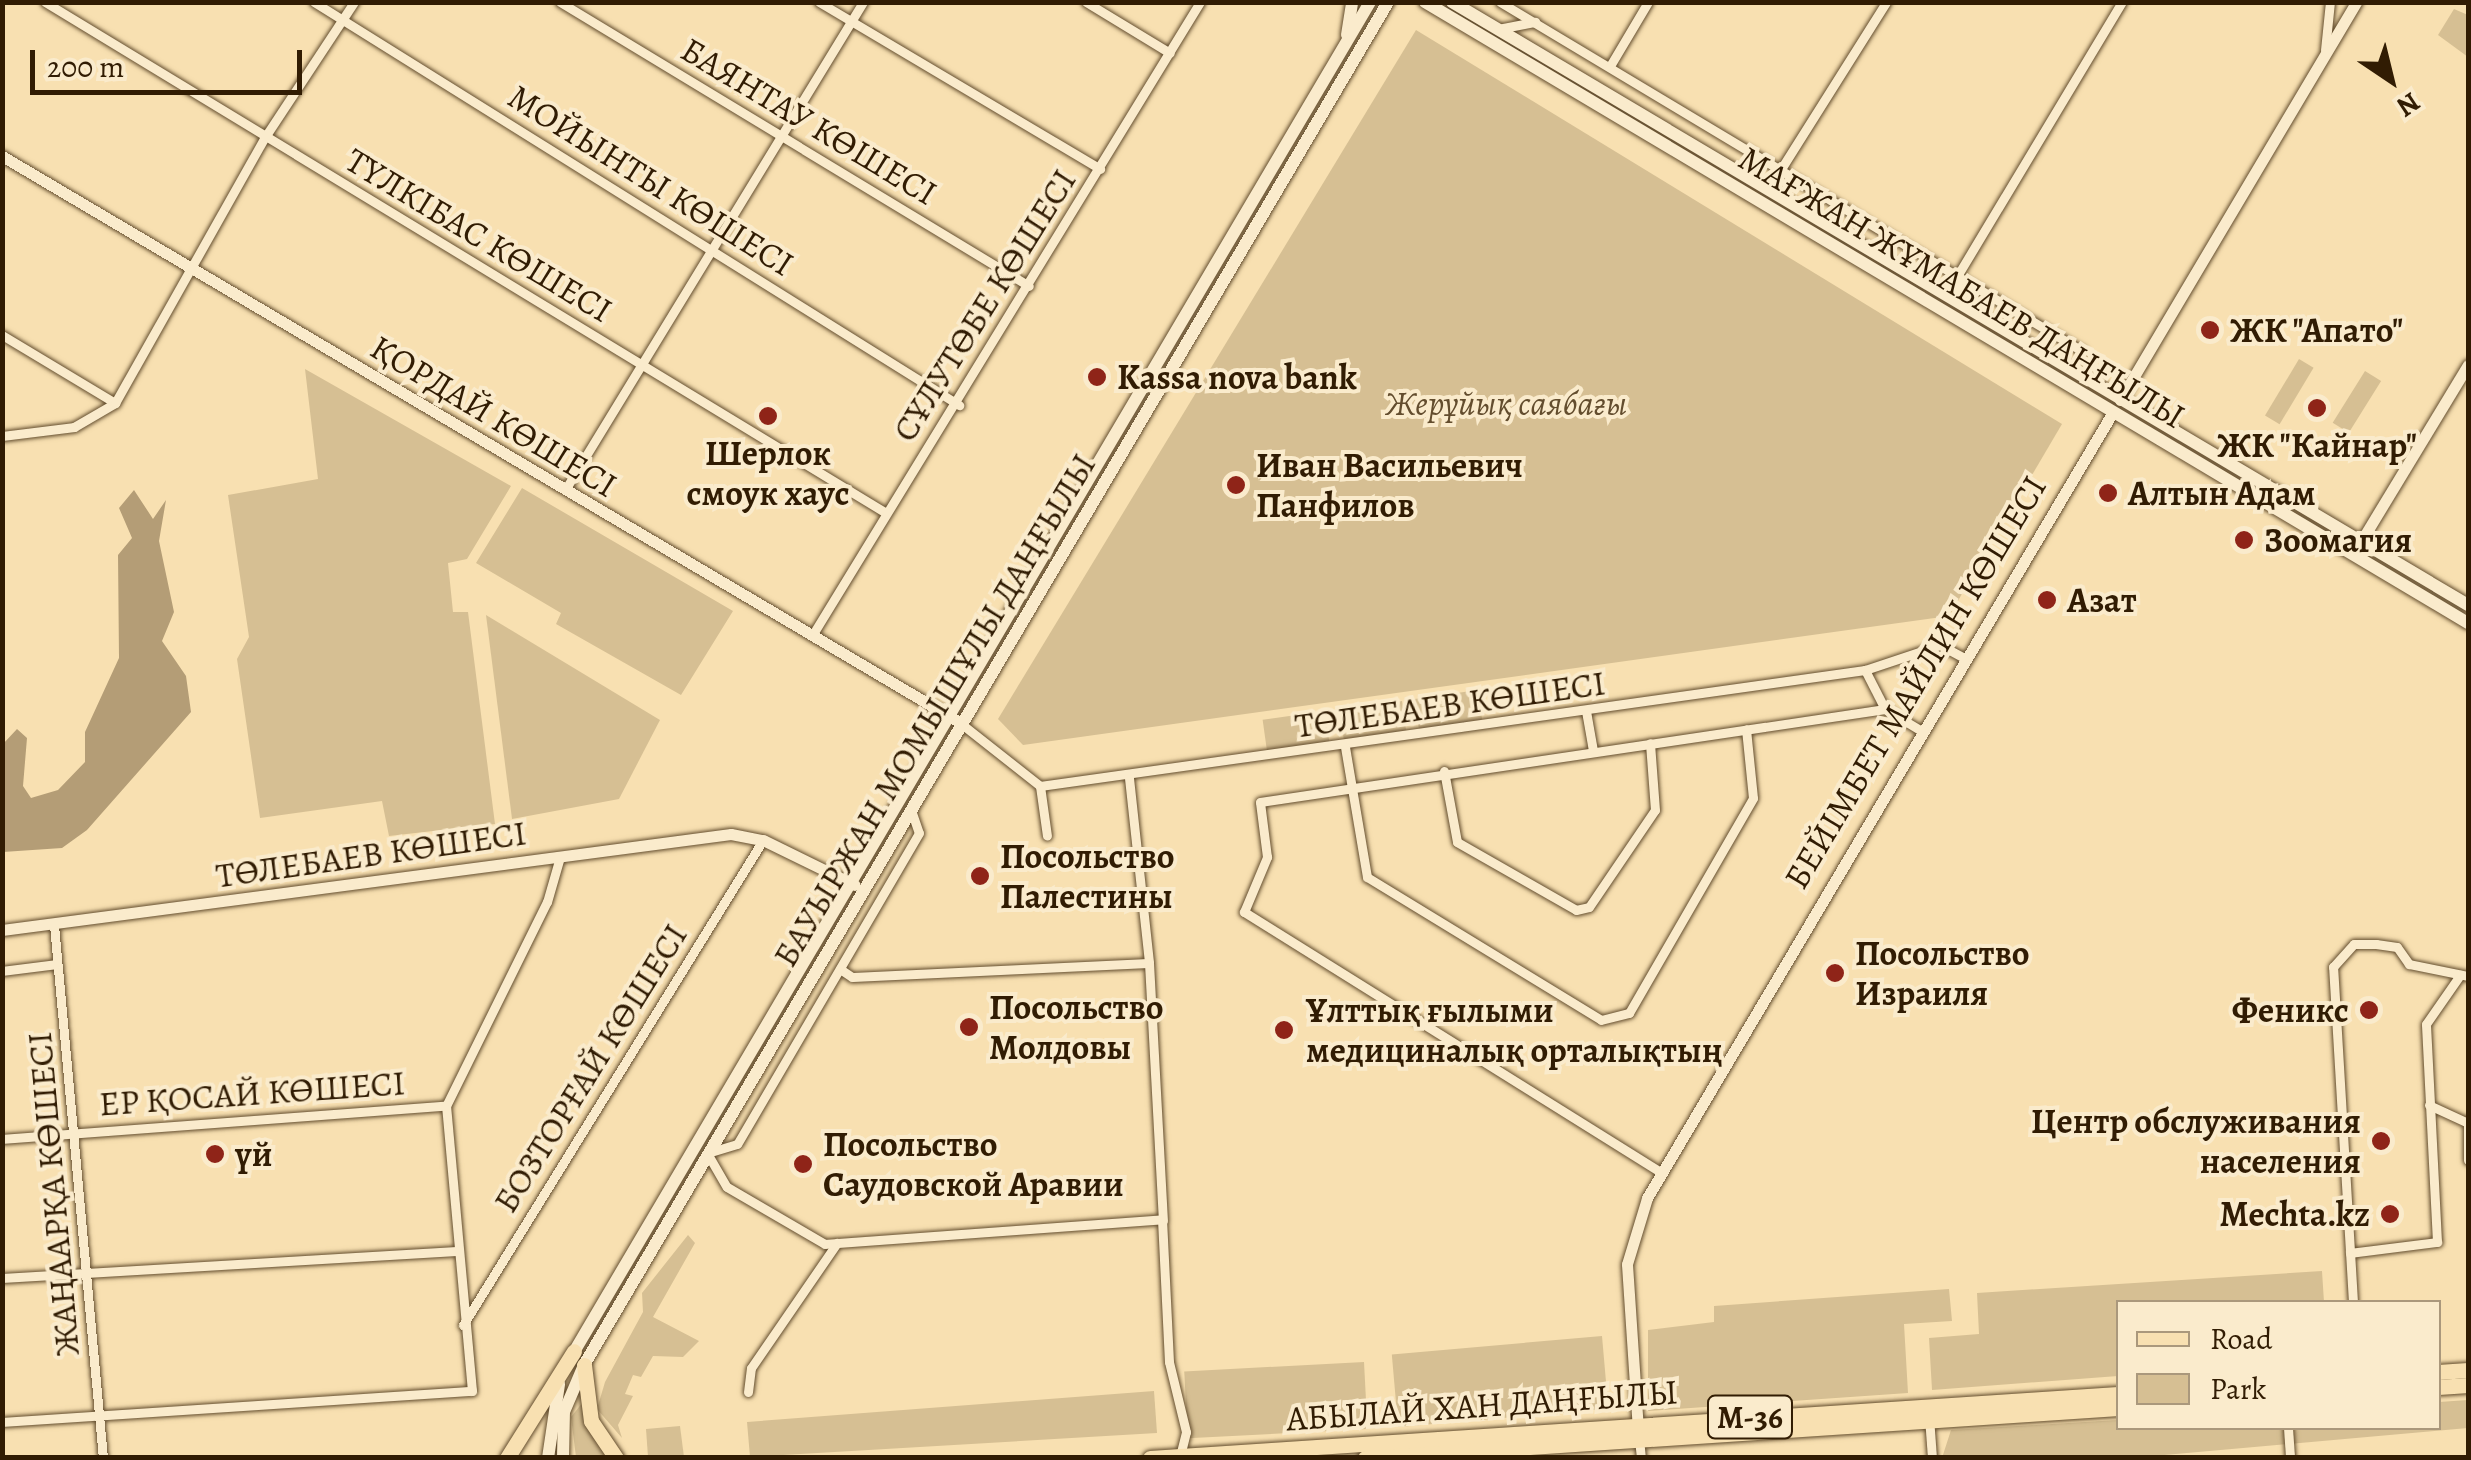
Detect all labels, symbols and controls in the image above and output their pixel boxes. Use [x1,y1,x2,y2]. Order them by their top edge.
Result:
street label: БАЯНТАУ КӨШЕСІ [673,28,945,214]
scale bar [35,30,308,92]
north arrow [2341,30,2441,130]
text: 200 m [47,47,124,87]
street label: МОЙЫНТЫ КӨШЕСІ [501,75,801,285]
text: N [2389,83,2427,126]
street label: МАҒЖАН ЖҰМАБАЕВ ДАҢҒЫЛЫ [1731,137,2193,437]
street label: ТҮЛКІБАС КӨШЕСІ [338,139,620,331]
street label: СҰЛУТӨБЕ КӨШЕСІ [883,161,1085,449]
place label: ЖК "Апато" [2230,309,2404,351]
marker: ЖК "Апато" [2199,319,2221,341]
street label: ҚОРДАЙ КӨШЕСІ [363,326,625,506]
place label: Kassa nova bank [1117,356,1357,398]
marker: Kassa nova bank [1086,366,1108,388]
park label: Жерұйық саябағы [1385,382,1627,424]
marker: ЖК "Кайнар" [2306,397,2328,419]
marker: Шерлок смоук хаус [757,405,779,427]
place label: ЖК "Кайнар" [2217,424,2417,466]
place label: Шерлок смоук хаус [686,432,850,514]
place label: Иван Васильевич Панфилов [1256,444,1523,526]
street label: БАУЫРЖАН МОМЫШҰЛЫ ДАҢҒЫЛЫ [764,446,1104,974]
street label: БЕЙІМБЕТ МАЙЛИН КӨШЕСІ [1775,468,2055,896]
place label: Алтын Адам [2128,472,2316,514]
marker: Иван Васильевич Панфилов [1225,474,1247,496]
marker: Алтын Адам [2097,482,2119,504]
place label: Зоомагия [2264,519,2412,561]
marker: Зоомагия [2233,529,2255,551]
place label: Азат [2067,579,2137,621]
marker: Азат [2036,589,2058,611]
street label: ТӨЛЕБАЕВ КӨШЕСІ [1292,661,1608,747]
street label: ТӨЛЕБАЕВ КӨШЕСІ [213,811,529,897]
place label: Посольство Палестины [1000,835,1174,917]
marker: Посольство Палестины [969,865,991,887]
street label: БОЗТОРҒАЙ КӨШЕСІ [484,916,696,1220]
place label: Посольство Израиля [1855,932,2029,1014]
marker: Посольство Израиля [1824,962,1846,984]
place label: Посольство Молдовы [989,986,1163,1068]
place label: Ұлттық ғылыми медициналық орталықтың [1306,989,1723,1071]
place label: Феникс [2232,989,2349,1031]
marker: Феникс [2358,999,2380,1021]
marker: Посольство Молдовы [958,1016,980,1038]
marker: Ұлттық ғылыми медициналық орталықтың [1271,1017,1297,1043]
street label: ЖАҢААРҚА КӨШЕСІ [18,1030,88,1358]
street label: ЕР ҚОСАЙ КӨШЕСІ [98,1061,406,1125]
place label: Центр обслуживания населения [2031,1100,2361,1182]
place label: Посольство Саудовской Аравии [823,1123,1124,1205]
marker: Центр обслуживания населения [2370,1130,2392,1152]
place label: үй [235,1133,272,1175]
marker: үй [204,1143,226,1165]
marker: Посольство Саудовской Аравии [792,1153,814,1175]
place label: Mechta.kz [2219,1193,2370,1235]
marker: Mechta.kz [2379,1203,2401,1225]
legend [2116,1300,2441,1430]
text: Road [2210,1319,2272,1359]
text: Park [2210,1369,2266,1409]
street label: АБЫЛАЙ ХАН ДАҢҒЫЛЫ [1285,1370,1679,1440]
road number: M-36 [1705,1390,1795,1444]

